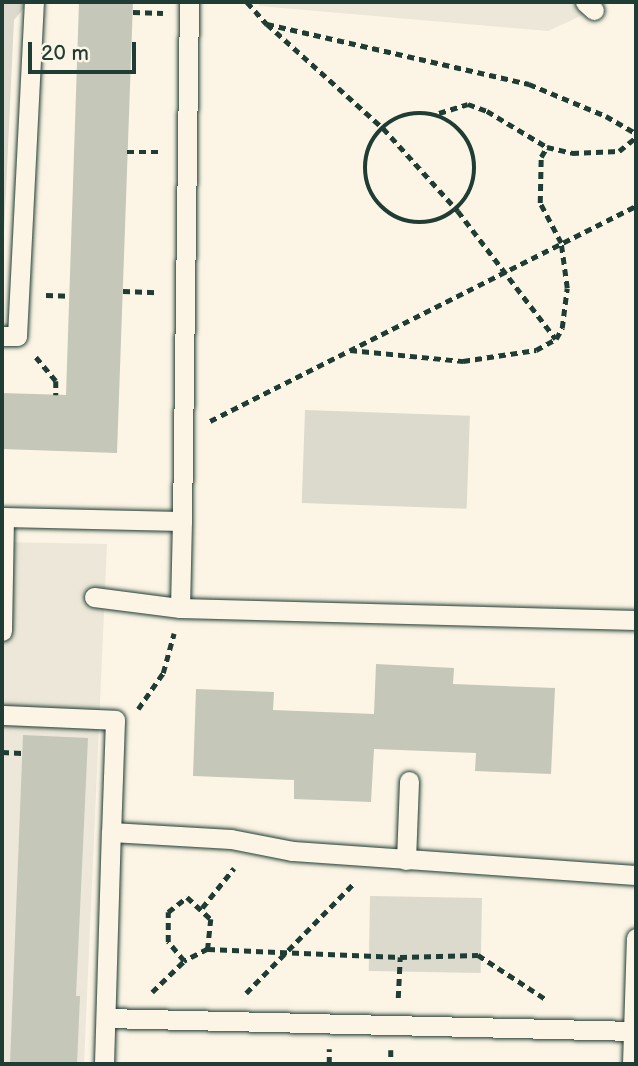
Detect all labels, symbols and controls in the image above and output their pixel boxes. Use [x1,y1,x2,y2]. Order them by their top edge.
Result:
scale bar [32,28,140,72]
text: 20 m [41,41,89,66]

